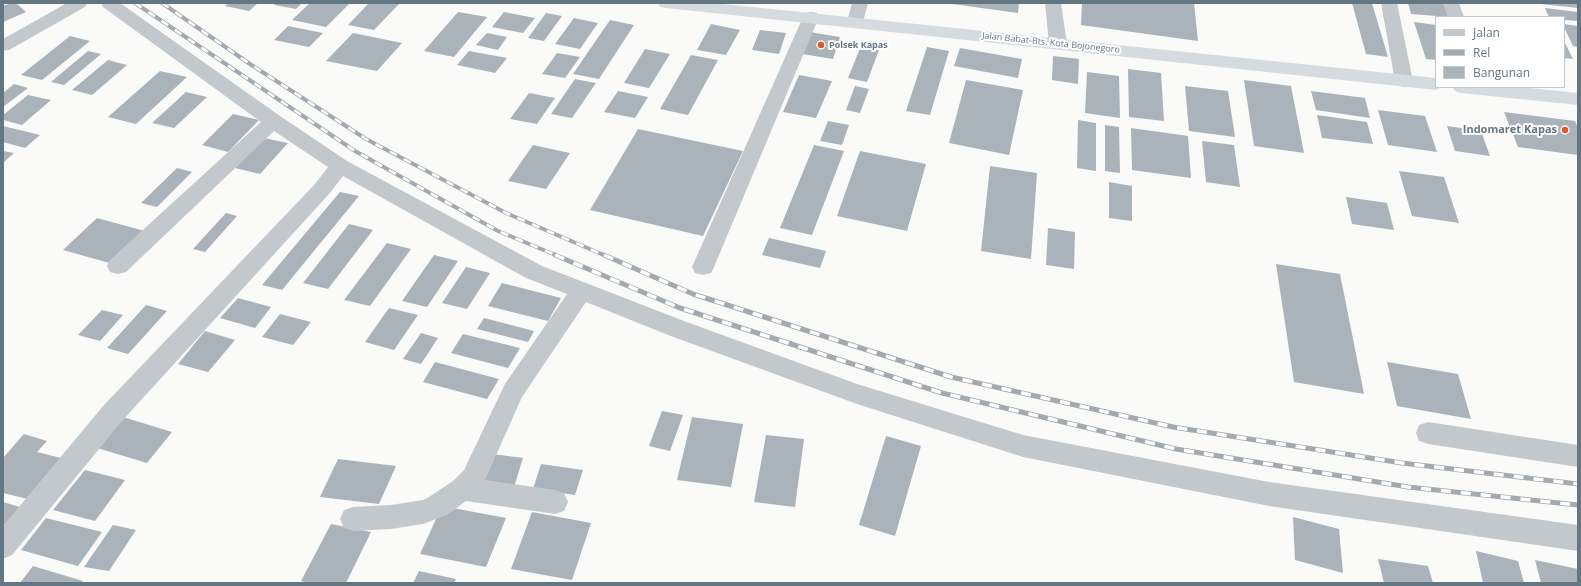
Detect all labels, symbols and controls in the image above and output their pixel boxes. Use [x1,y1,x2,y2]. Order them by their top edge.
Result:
legend [1435,16,1565,88]
text: Jalan [1473,24,1500,41]
street label: Jalan Babat-Bts. Kota Bojonegoro [982,30,1120,56]
marker: Polsek Kapas [816,40,826,50]
place label: Polsek Kapas [829,40,888,50]
text: Rel [1473,44,1490,61]
text: Bangunan [1473,64,1530,81]
place label: Indomaret Kapas [1463,123,1557,137]
marker: Indomaret Kapas [1560,125,1570,135]

